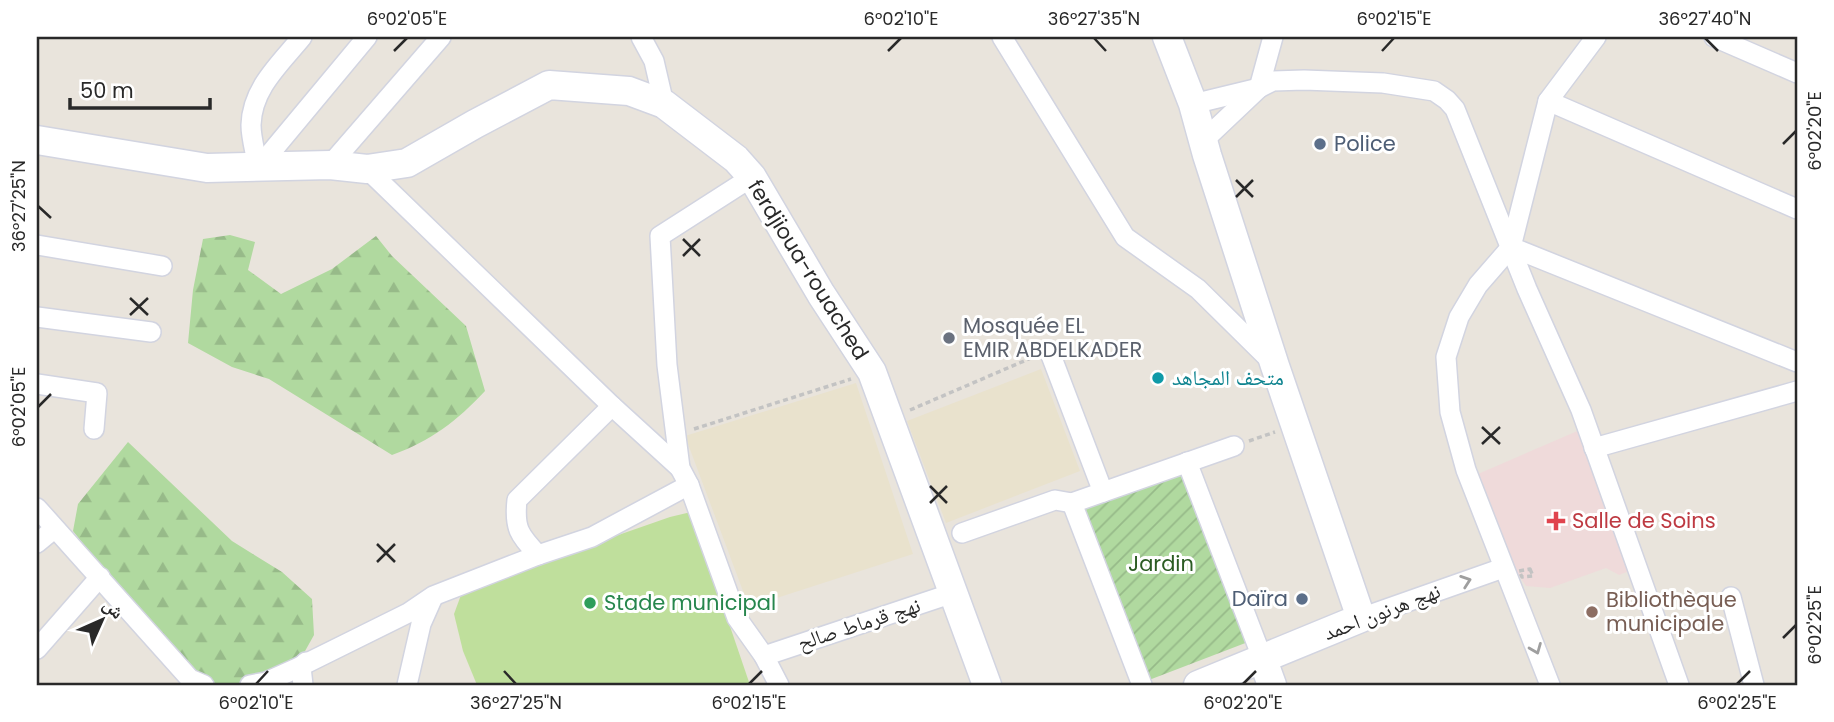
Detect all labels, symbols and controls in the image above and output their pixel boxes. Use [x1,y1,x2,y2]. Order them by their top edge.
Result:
text: 6°02'05"E [367,6,447,31]
text: 6°02'10"E [864,6,938,31]
text: 36°27'35"N [1048,6,1140,31]
text: 6°02'15"E [1357,6,1431,31]
text: 36°27'40"N [1659,6,1752,31]
scale bar [70,66,210,110]
text: 50 m [80,76,134,105]
text: 6°02'20"E [1802,91,1827,171]
place label: Police [1334,129,1396,158]
marker: Police [1312,136,1328,152]
text: 36°27'25"N [6,160,31,252]
street label: ferdjioua-rouached [741,174,876,365]
place label: Mosquée EL EMIR ABDELKADER [963,311,1142,364]
marker: Mosquée EL EMIR ABDELKADER [941,330,957,346]
place label: متحف المجاهد [1172,363,1284,392]
text: 6°02'05"E [6,367,31,447]
marker: متحف المجاهد [1150,370,1166,386]
place label: Salle de Soins [1572,506,1716,535]
marker: Salle de Soins [1546,511,1566,531]
park label: Jardin [1128,549,1194,578]
one-way arrow [1460,575,1472,589]
street label: نهج هرنون احمد [1319,576,1444,647]
place label: Daïra [1232,584,1288,613]
place label: Bibliothèque municipale [1606,585,1737,638]
text: 6°02'25"E [1802,585,1827,665]
north arrow [66,586,136,656]
place label: Stade municipal [604,588,776,617]
street label: نهج قرماط صالح [794,590,924,657]
marker: Daïra [1294,591,1310,607]
text: ش [97,592,130,625]
marker: Stade municipal [582,595,598,611]
marker: Bibliothèque municipale [1584,604,1600,620]
one-way arrow [1527,643,1541,655]
text: 6°02'10"E [219,690,293,715]
text: 36°27'25"N [470,690,562,715]
text: 6°02'15"E [712,690,786,715]
text: 6°02'20"E [1203,690,1283,715]
text: 6°02'25"E [1697,690,1777,715]

